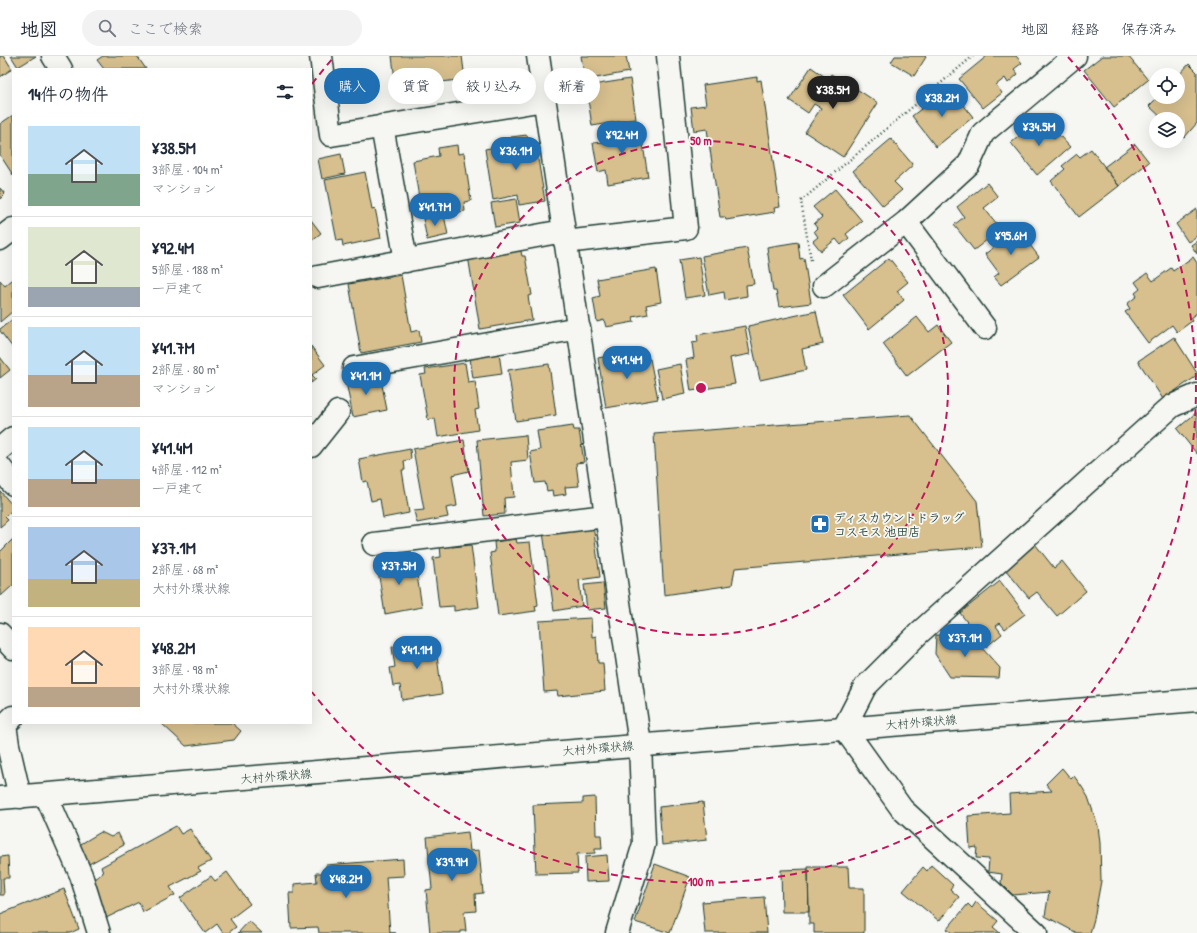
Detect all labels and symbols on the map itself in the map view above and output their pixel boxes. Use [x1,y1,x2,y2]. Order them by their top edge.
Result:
pin: ¥38.5M [800,76,866,110]
pin: ¥38.2M [909,84,975,118]
pin: ¥34.5M [1006,113,1072,147]
pin: ¥92.4M [589,121,655,155]
text: 50 m [690,132,712,149]
pin: ¥36.1M [483,137,549,171]
pin: ¥41.7M [402,193,468,227]
pin: ¥95.6M [978,222,1044,256]
pin: ¥41.4M [594,346,660,380]
pin: ¥41.1M [333,362,399,396]
centre of rings [694,381,708,395]
place label: ディスカウントドラッグ コスモス 池田店 [834,509,965,540]
pharmacy icon: ディスカウントドラッグ コスモス 池田店 [809,513,831,535]
pin: ¥37.5M [366,552,432,586]
pin: ¥37.1M [932,624,998,658]
pin: ¥41.1M [384,636,450,670]
street label: 大村外環状線 [884,710,958,734]
street label: 大村外環状線 [561,736,635,760]
street label: 大村外環状線 [239,764,313,788]
pin: ¥39.9M [419,848,485,882]
pin: ¥48.2M [313,865,379,899]
text: 100 m [688,873,714,890]

